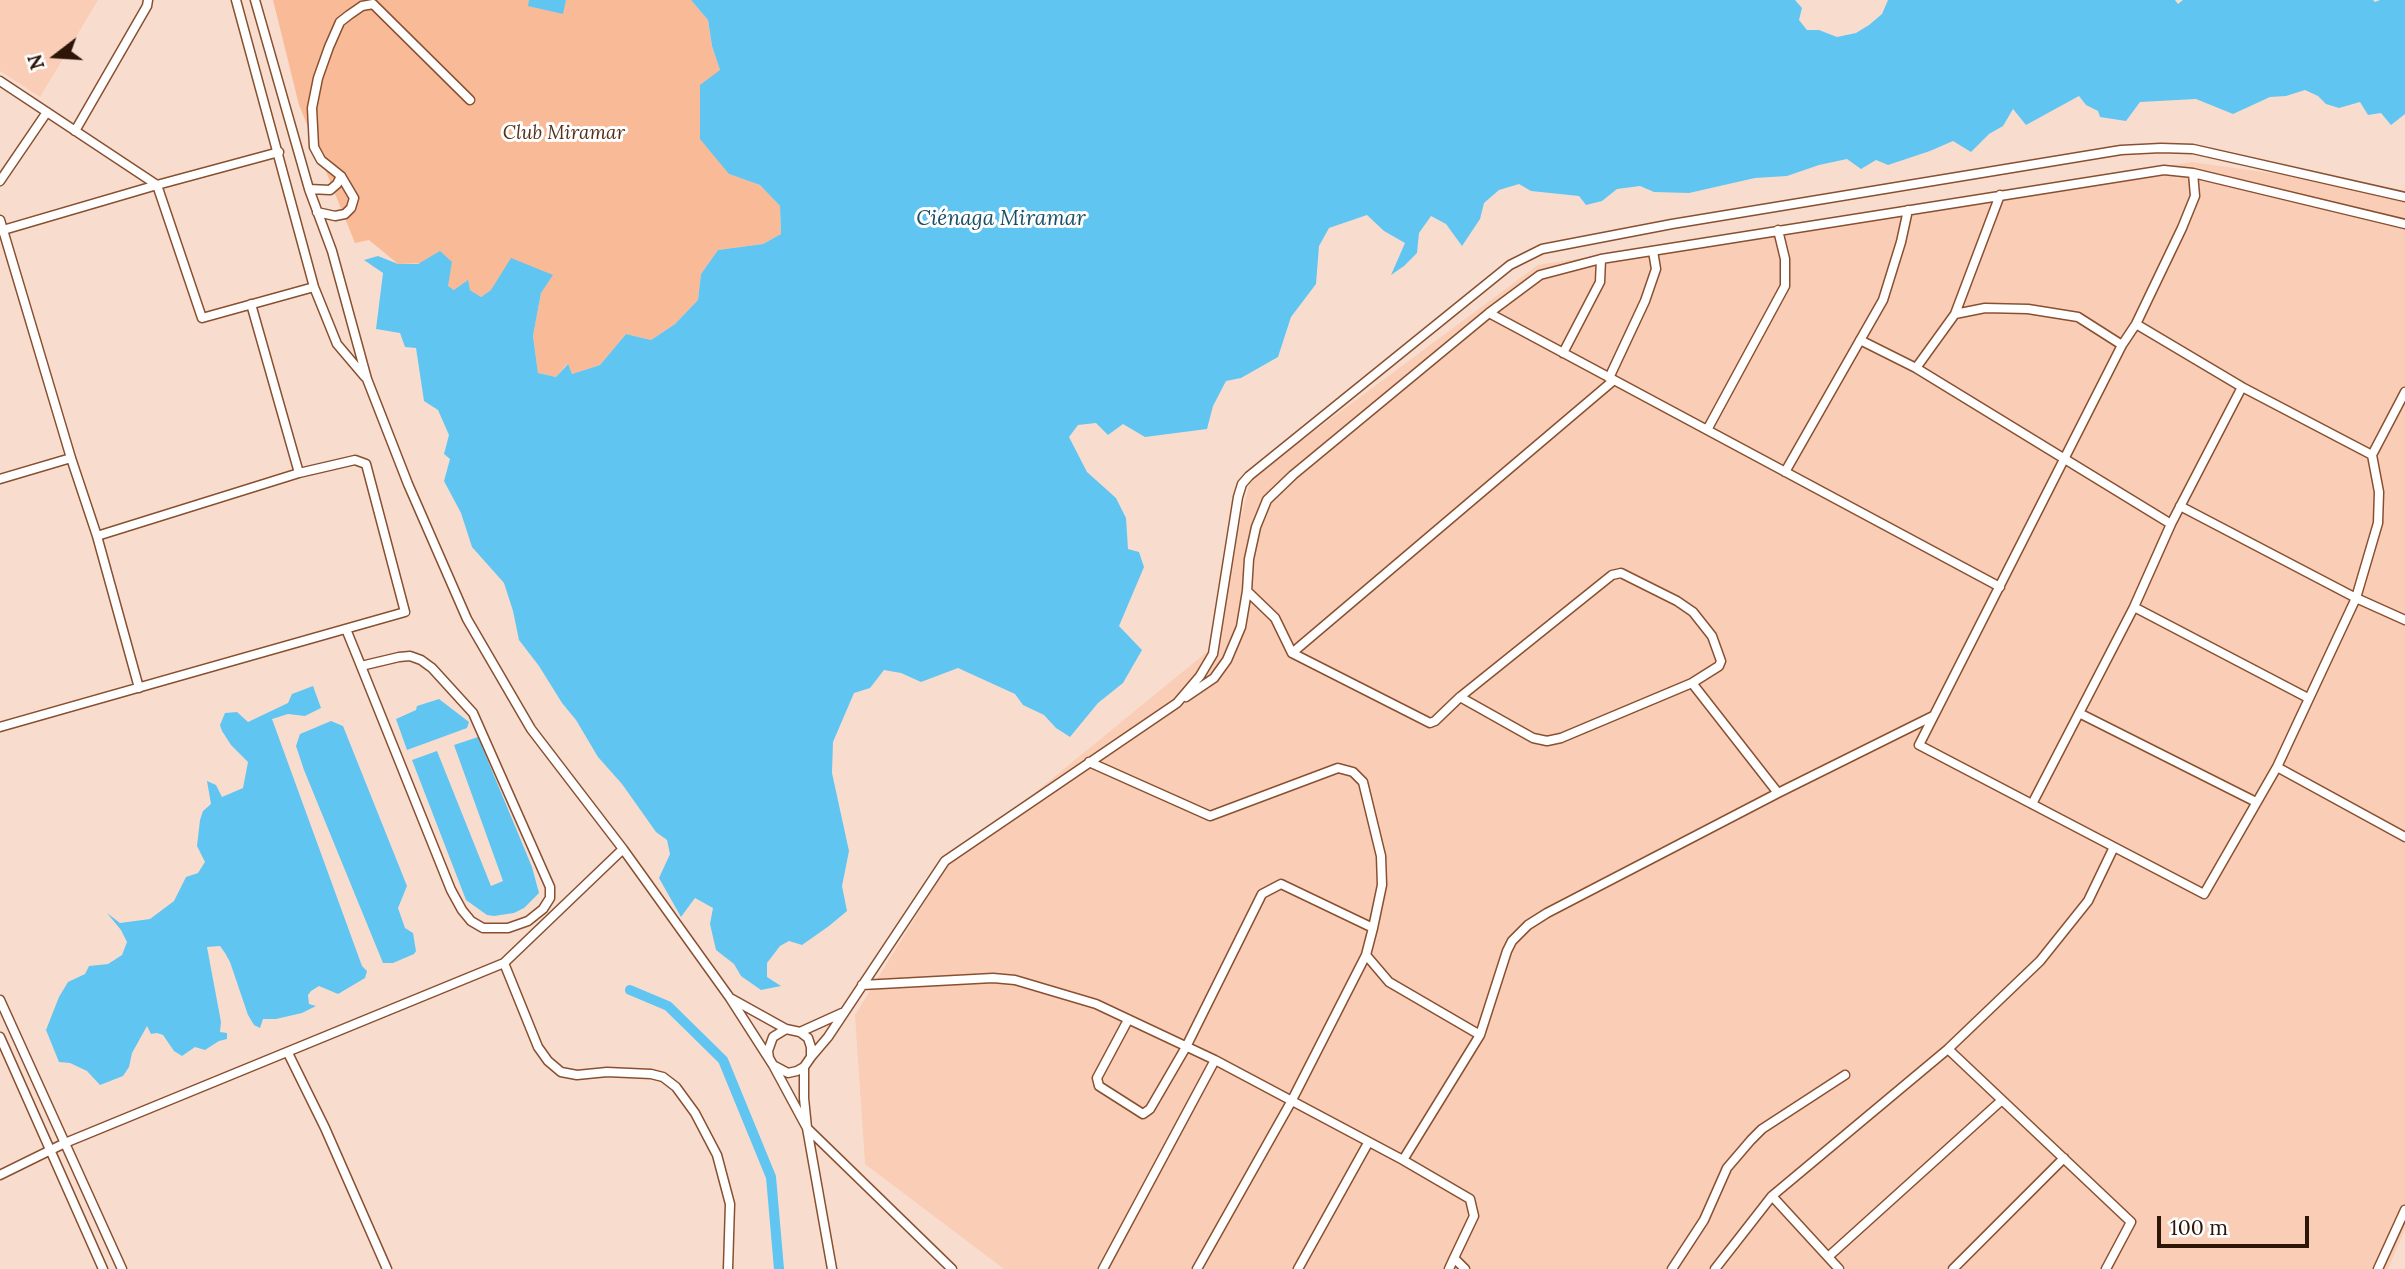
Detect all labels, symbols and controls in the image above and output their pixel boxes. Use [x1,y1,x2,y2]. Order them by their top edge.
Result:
north arrow [21,21,91,91]
text: N [22,52,50,73]
park label: Club Miramar [503,123,625,145]
water label: Ciénaga Miramar [916,206,1086,232]
scale bar [2160,1202,2312,1246]
text: 100 m [2170,1214,2228,1241]

